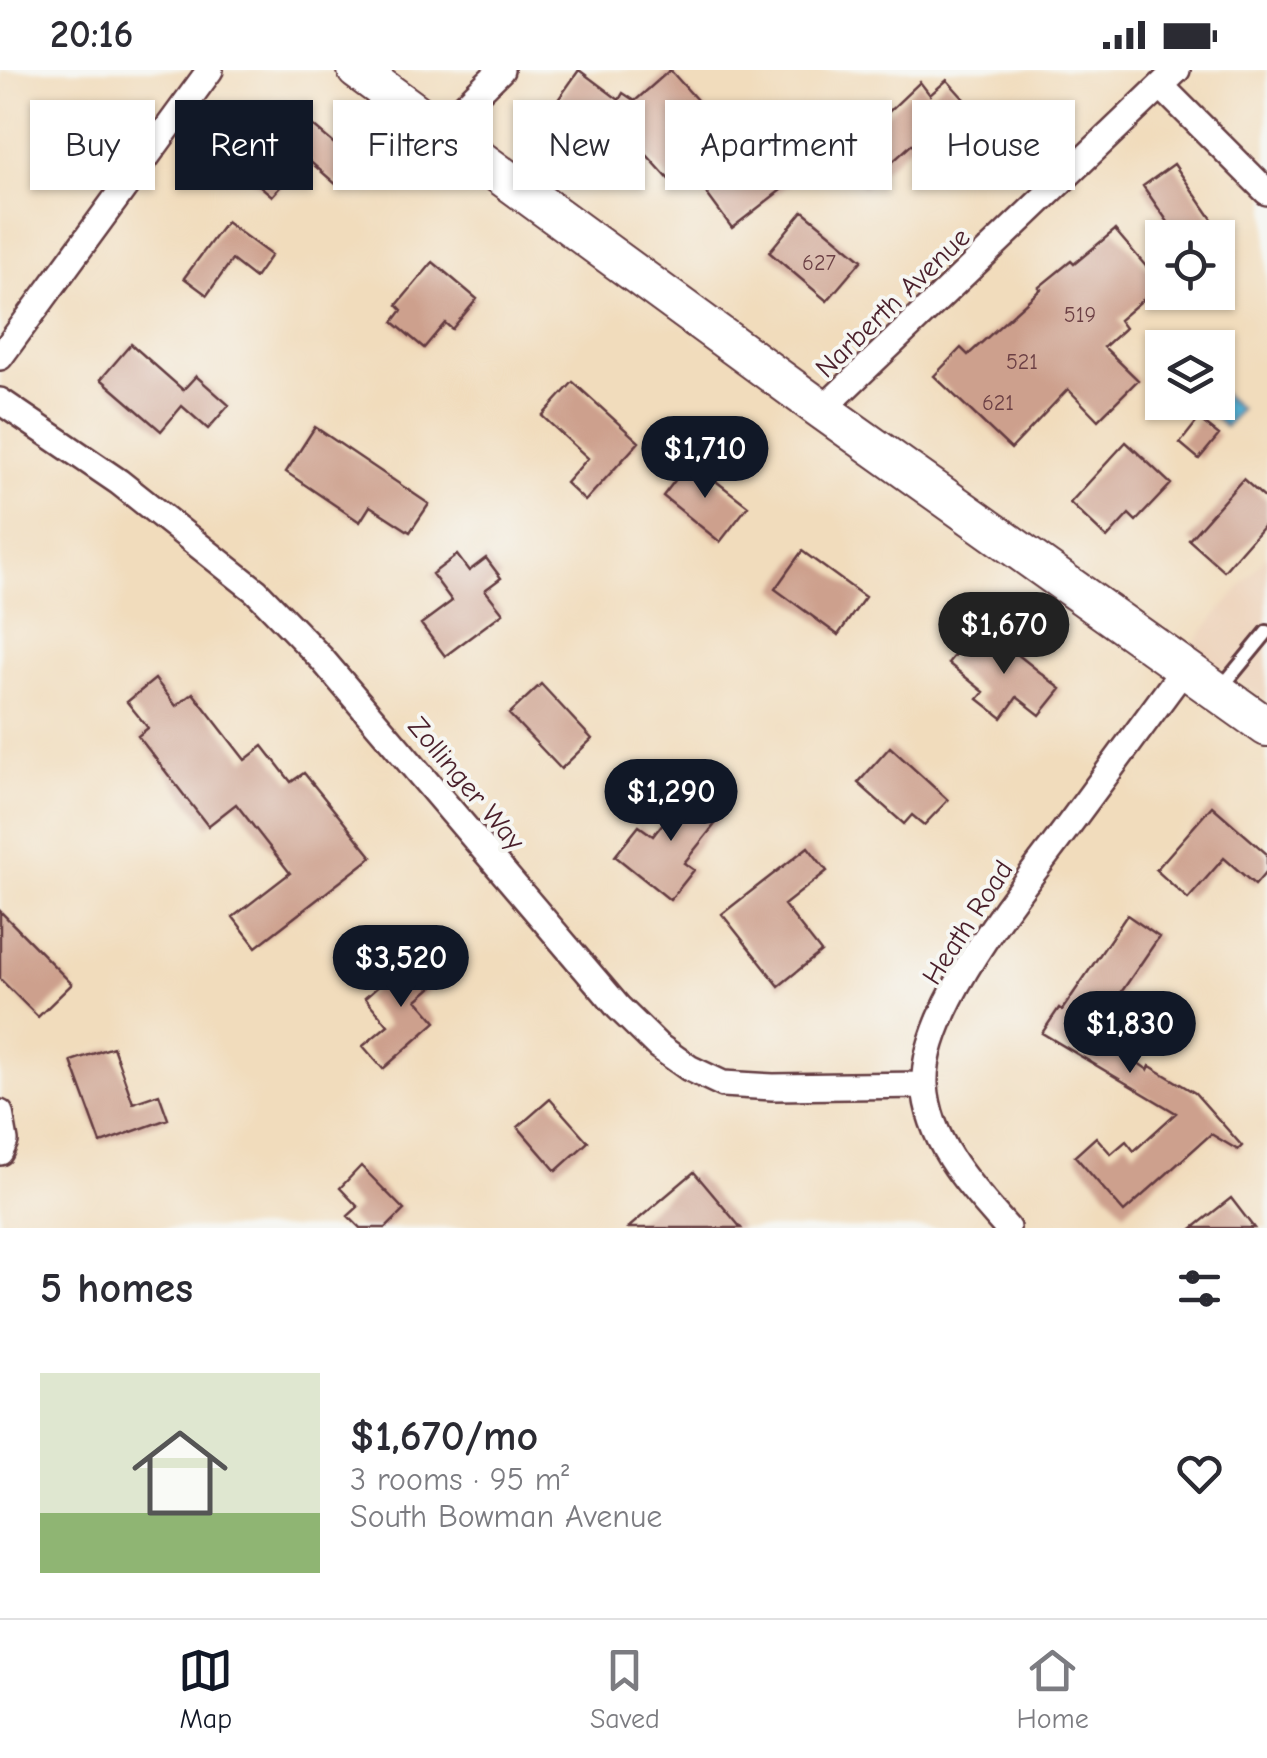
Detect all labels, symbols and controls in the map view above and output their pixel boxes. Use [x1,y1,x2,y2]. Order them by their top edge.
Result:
text: 20:16 [50,13,133,57]
chip: Buy [30,100,155,190]
chip: Rent [175,100,313,190]
chip: Filters [333,100,493,190]
chip: New [513,100,645,190]
chip: Apartment [665,100,892,190]
chip: House [912,100,1075,190]
map controls [1145,220,1235,420]
button: locate [1145,220,1235,310]
street label: Narberth Avenue [809,221,976,384]
house number: 627 [802,250,836,276]
house number: 519 [1064,302,1096,328]
button: layers [1145,330,1235,420]
house number: 521 [1006,349,1038,375]
house number: 621 [982,390,1014,416]
pin: $1,710 [624,416,786,501]
text: $1,710 [663,430,747,467]
pin: $1,670 [923,592,1085,677]
text: $1,670 [960,606,1048,643]
street label: Zollinger Way [401,711,531,857]
pin: $1,290 [590,759,752,844]
text: $1,290 [627,773,715,810]
street label: Heath Road [916,854,1020,991]
pin: $3,520 [320,925,482,1010]
text: $3,520 [355,939,447,976]
pin: $1,830 [1049,991,1211,1076]
text: $1,830 [1086,1005,1174,1042]
icon: filters [1172,1261,1227,1316]
text: 5 homes [40,1264,193,1313]
text: $1,670/mo [350,1412,538,1461]
icon: home [120,1413,240,1533]
icon: heart [1172,1446,1227,1501]
text: 3 rooms · 95 m² [350,1461,569,1498]
text: South Bowman Avenue [350,1498,662,1535]
tab: Map [178,1643,233,1735]
tab: Saved [590,1643,660,1735]
tab: Home [1016,1643,1089,1735]

